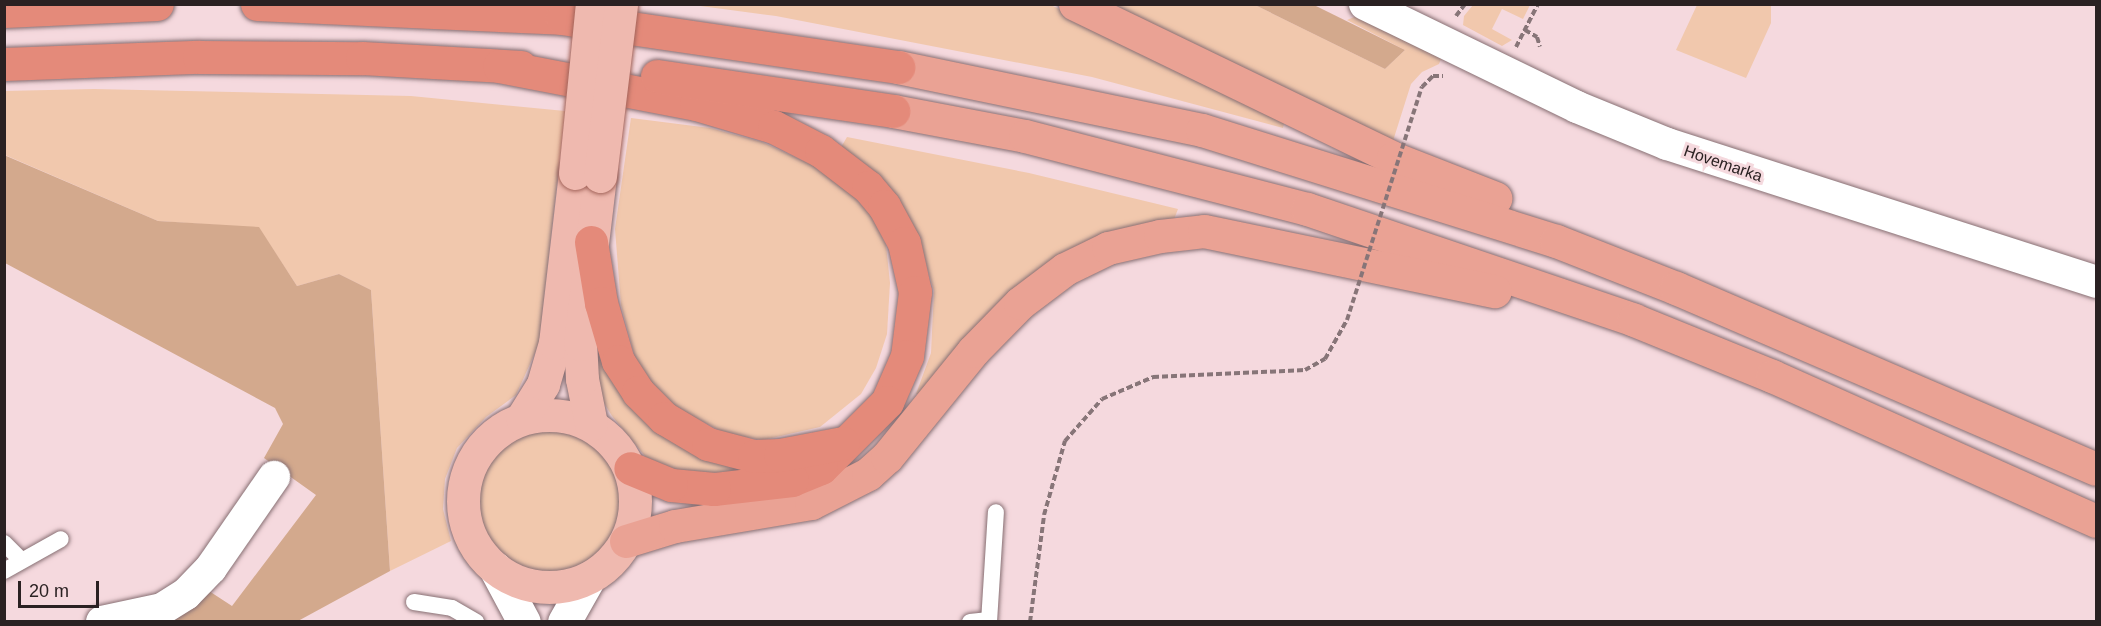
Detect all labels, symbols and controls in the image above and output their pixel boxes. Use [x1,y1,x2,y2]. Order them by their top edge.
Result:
street label: Hovemarka [1681,142,1765,186]
scale bar [21,569,102,607]
text: 20 m [29,581,69,601]

